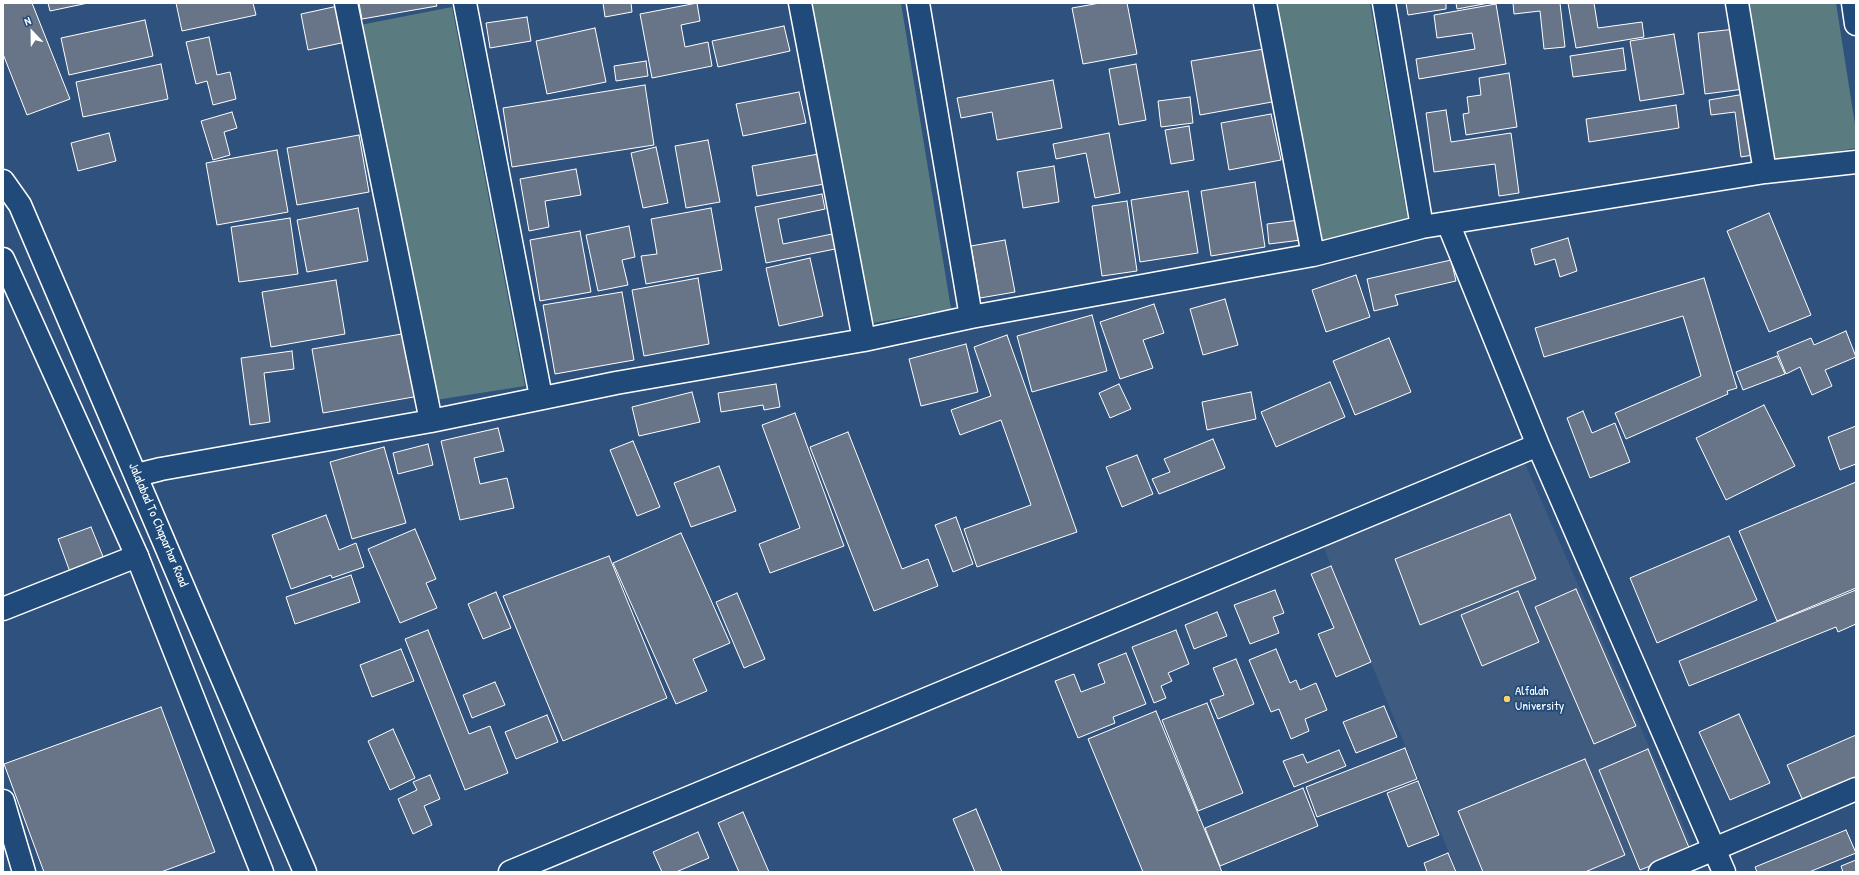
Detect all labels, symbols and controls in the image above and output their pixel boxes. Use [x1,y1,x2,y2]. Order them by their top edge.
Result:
north arrow [12,12,52,52]
text: N [22,13,33,28]
street label: Jalalabad To Chaparhar Road [125,461,191,589]
place label: Alfalah University [1515,684,1564,715]
marker: Alfalah University [1502,694,1512,704]

